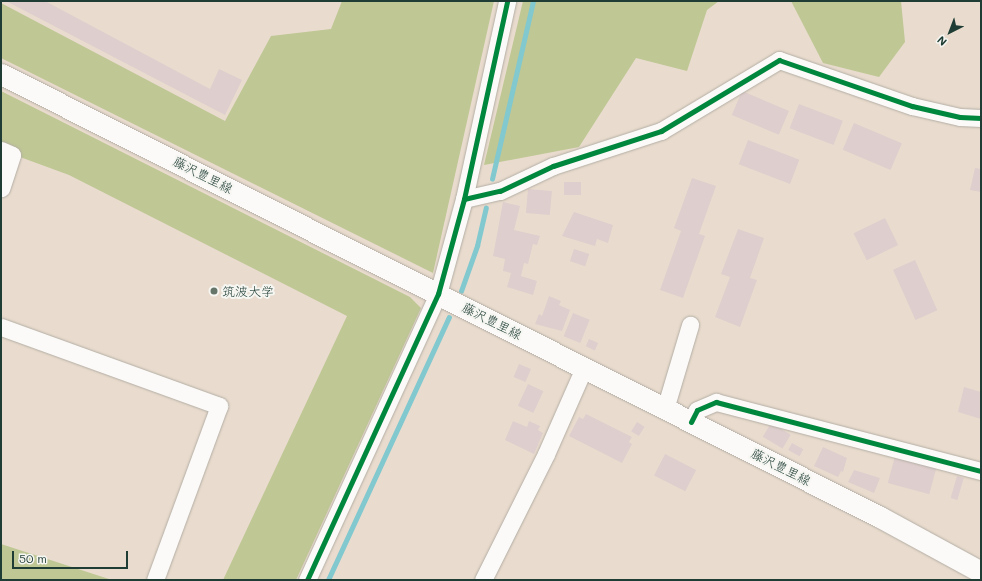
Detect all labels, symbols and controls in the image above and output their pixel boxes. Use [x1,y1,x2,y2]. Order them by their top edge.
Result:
north arrow [930,12,970,52]
text: N [934,33,950,50]
street label: 藤沢豊里線 [171,153,235,197]
place label: 筑波大学 [222,283,274,299]
marker: 筑波大学 [209,286,219,296]
street label: 藤沢豊里線 [460,299,524,343]
street label: 藤沢豊里線 [749,445,813,489]
scale bar [14,543,130,569]
text: 50 m [19,550,47,566]

